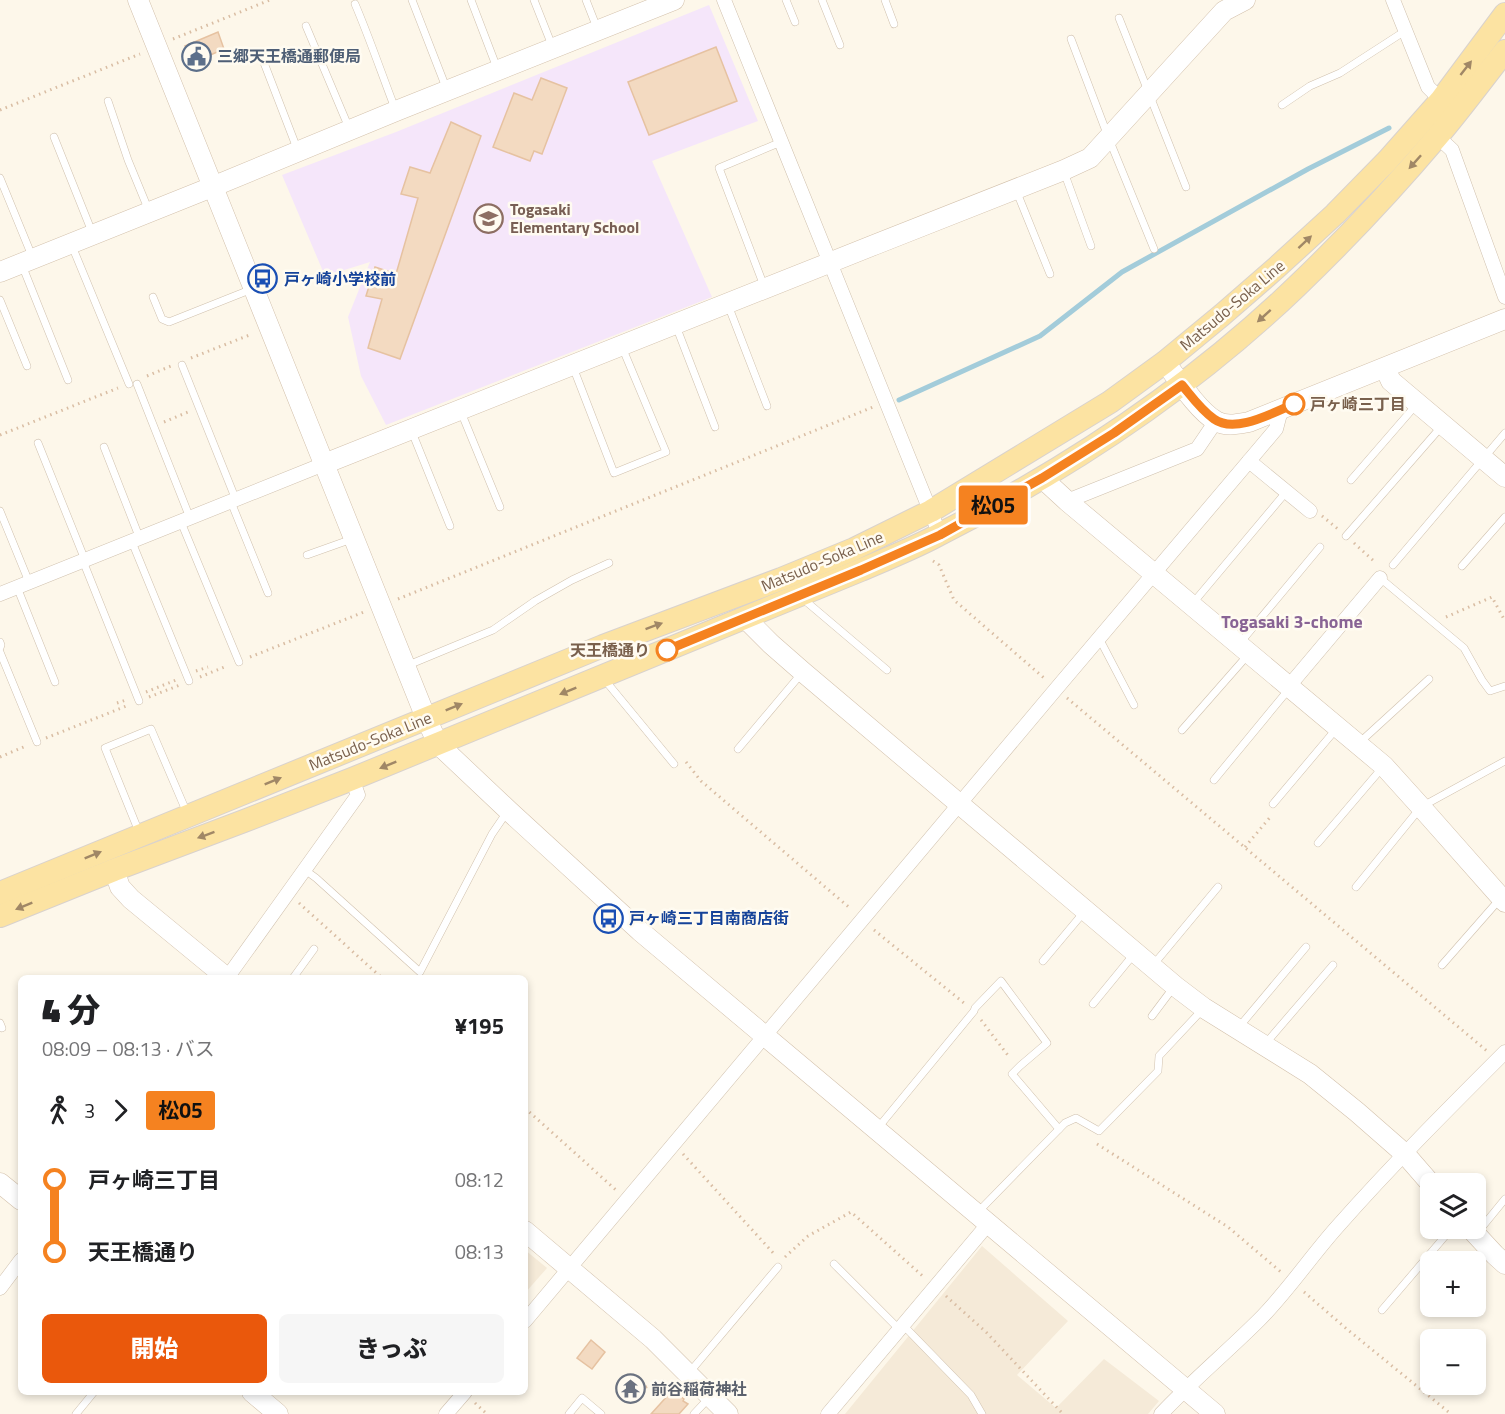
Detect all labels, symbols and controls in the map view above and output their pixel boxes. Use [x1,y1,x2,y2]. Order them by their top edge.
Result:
public building icon: 三郷天王橋通郵便局 [180,40,212,72]
place label: 三郷天王橋通郵便局 [217,44,361,68]
one-way arrow [1459,60,1471,75]
one-way arrow [1409,154,1422,169]
place label: Togasaki Elementary School [510,197,639,239]
school or university icon: Togasaki Elementary School [473,202,505,234]
one-way arrow [1298,235,1312,249]
street label: Matsudo-Soka Line [1174,254,1290,356]
bus stop icon: 戸ヶ崎小学校前 [247,263,279,295]
place label: 戸ヶ崎小学校前 [284,267,396,291]
one-way arrow [1257,309,1272,322]
place label: 戸ヶ崎三丁目 [1310,392,1406,416]
marker: 戸ヶ崎三丁目 [1283,393,1305,415]
line badge: 松05 [958,486,1028,524]
text: 松05 [971,489,1015,521]
street label: Matsudo-Soka Line [757,524,887,598]
district label: Togasaki 3-chome [1221,608,1363,635]
one-way arrow [646,621,664,631]
place label: 天王橋通り [570,638,650,662]
marker: 天王橋通り [656,639,678,661]
one-way arrow [559,686,577,696]
one-way arrow [445,702,463,711]
street label: Matsudo-Soka Line [305,705,435,777]
one-way arrow [378,760,396,770]
one-way arrow [265,776,283,786]
one-way arrow [197,831,215,841]
one-way arrow [84,850,102,859]
one-way arrow [15,902,33,911]
bus stop icon: 戸ヶ崎三丁目南商店街 [592,902,624,934]
place label: 戸ヶ崎三丁目南商店街 [629,906,789,930]
text: 4 分 [42,985,100,1035]
text: ¥195 [455,1009,504,1043]
text: 08:09 – 08:13 · バス [42,1033,215,1064]
icon: walk [42,1094,75,1127]
icon: forward [104,1094,137,1127]
text: 松05 [158,1094,203,1126]
text: 3 [84,1095,95,1126]
text: 戸ヶ崎三丁目 [88,1163,220,1197]
text: 08:12 [455,1164,504,1195]
map controls [1420,1173,1486,1395]
button: layers [1420,1173,1486,1239]
text: 天王橋通り [88,1235,198,1269]
text: 08:13 [455,1236,504,1267]
button: + [1420,1251,1486,1317]
button: 開始 [42,1314,267,1383]
button: きっぷ [279,1314,504,1383]
button: − [1420,1329,1486,1395]
temple icon: 前谷稲荷神社 [614,1373,646,1405]
place label: 前谷稲荷神社 [651,1377,747,1401]

